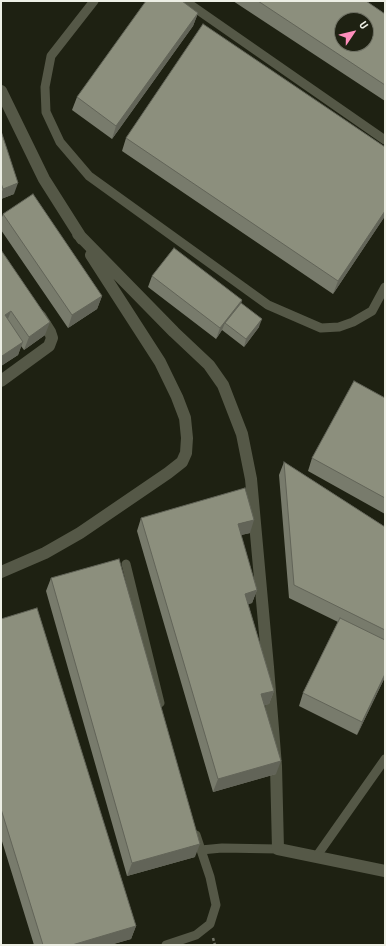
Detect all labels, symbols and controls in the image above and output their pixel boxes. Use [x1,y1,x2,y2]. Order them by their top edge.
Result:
north arrow [334,12,374,52]
text: U [356,19,371,32]

